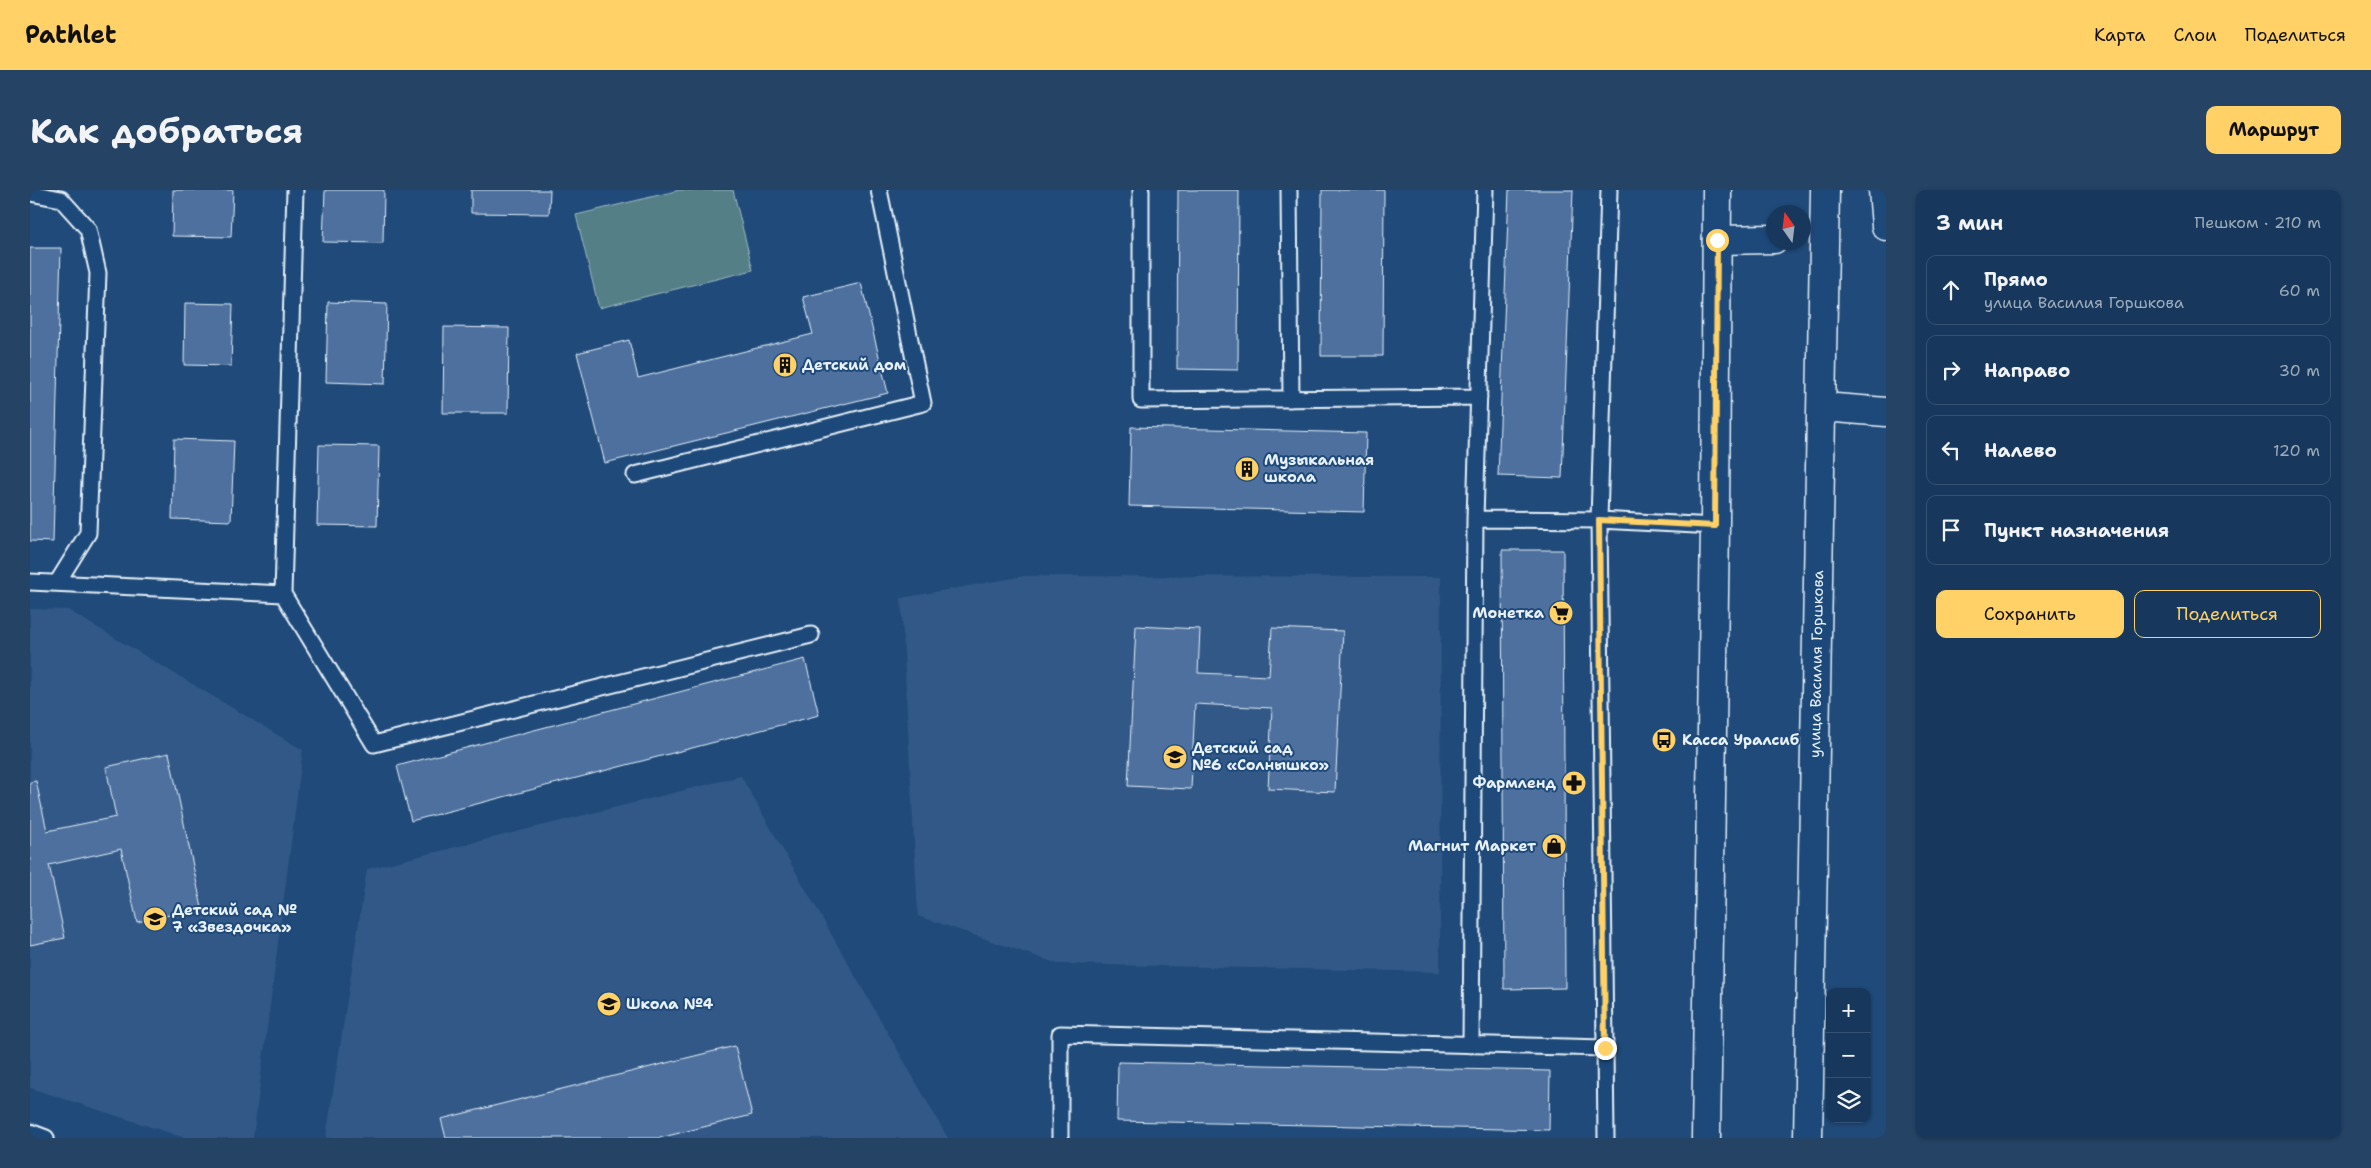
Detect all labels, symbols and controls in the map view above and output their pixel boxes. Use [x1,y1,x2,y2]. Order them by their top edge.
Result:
text: Pathlet [25,19,116,51]
text: Карта [2094,23,2145,47]
text: Слои [2173,23,2217,47]
text: Поделиться [2245,23,2346,47]
button: Маршрут [2206,106,2341,154]
text: Как добраться [30,107,303,154]
north arrow [1766,205,1811,250]
text: 3 мин [1936,209,2003,237]
text: Пешком · 210 m [2195,212,2321,233]
route start [1706,229,1729,252]
text: Прямо [1984,267,2048,292]
icon: ahead [1937,276,1965,304]
text: 60 m [2279,280,2320,301]
text: улица Василия Горшкова [1984,292,2184,313]
building icon: Детский дом [772,352,798,378]
place label: Детский дом [802,355,907,375]
icon: right [1937,356,1965,384]
text: Направо [1984,358,2070,383]
text: 30 m [2279,360,2320,381]
icon: left [1937,436,1965,464]
text: Налево [1984,438,2057,463]
text: 120 m [2273,440,2320,461]
place label: Музыкальная школа [1264,450,1374,487]
building icon: Музыкальная школа [1234,456,1260,482]
icon: arrive [1937,516,1965,544]
text: Пункт назначения [1984,518,2169,543]
street label: улица Василия Горшкова [1805,569,1828,758]
button: Сохранить [1936,590,2124,638]
button: Поделиться [2134,590,2321,638]
supermarket icon: Монетка [1548,600,1574,626]
place label: Монетка [1472,603,1545,623]
bus stop icon: Касса Уралсиб [1651,727,1677,753]
place label: Касса Уралсиб [1682,730,1800,750]
place label: Детский сад №6 «Солнышко» [1192,738,1329,775]
school or university icon: Детский сад №6 «Солнышко» [1162,744,1188,770]
pharmacy icon: Фармленд [1561,770,1587,796]
place label: Фармленд [1473,773,1557,793]
shop icon: Магнит Маркет [1541,833,1567,859]
place label: Магнит Маркет [1408,836,1536,856]
place label: Детский сад № 7 «Звездочка» [172,900,297,937]
school or university icon: Детский сад № 7 «Звездочка» [142,906,168,932]
map controls [1826,988,1871,1123]
button: + [1826,988,1871,1033]
school or university icon: Школа №4 [596,991,622,1017]
place label: Школа №4 [626,994,714,1014]
button: − [1826,1033,1871,1078]
route end [1594,1037,1617,1060]
button: layers [1826,1078,1871,1123]

